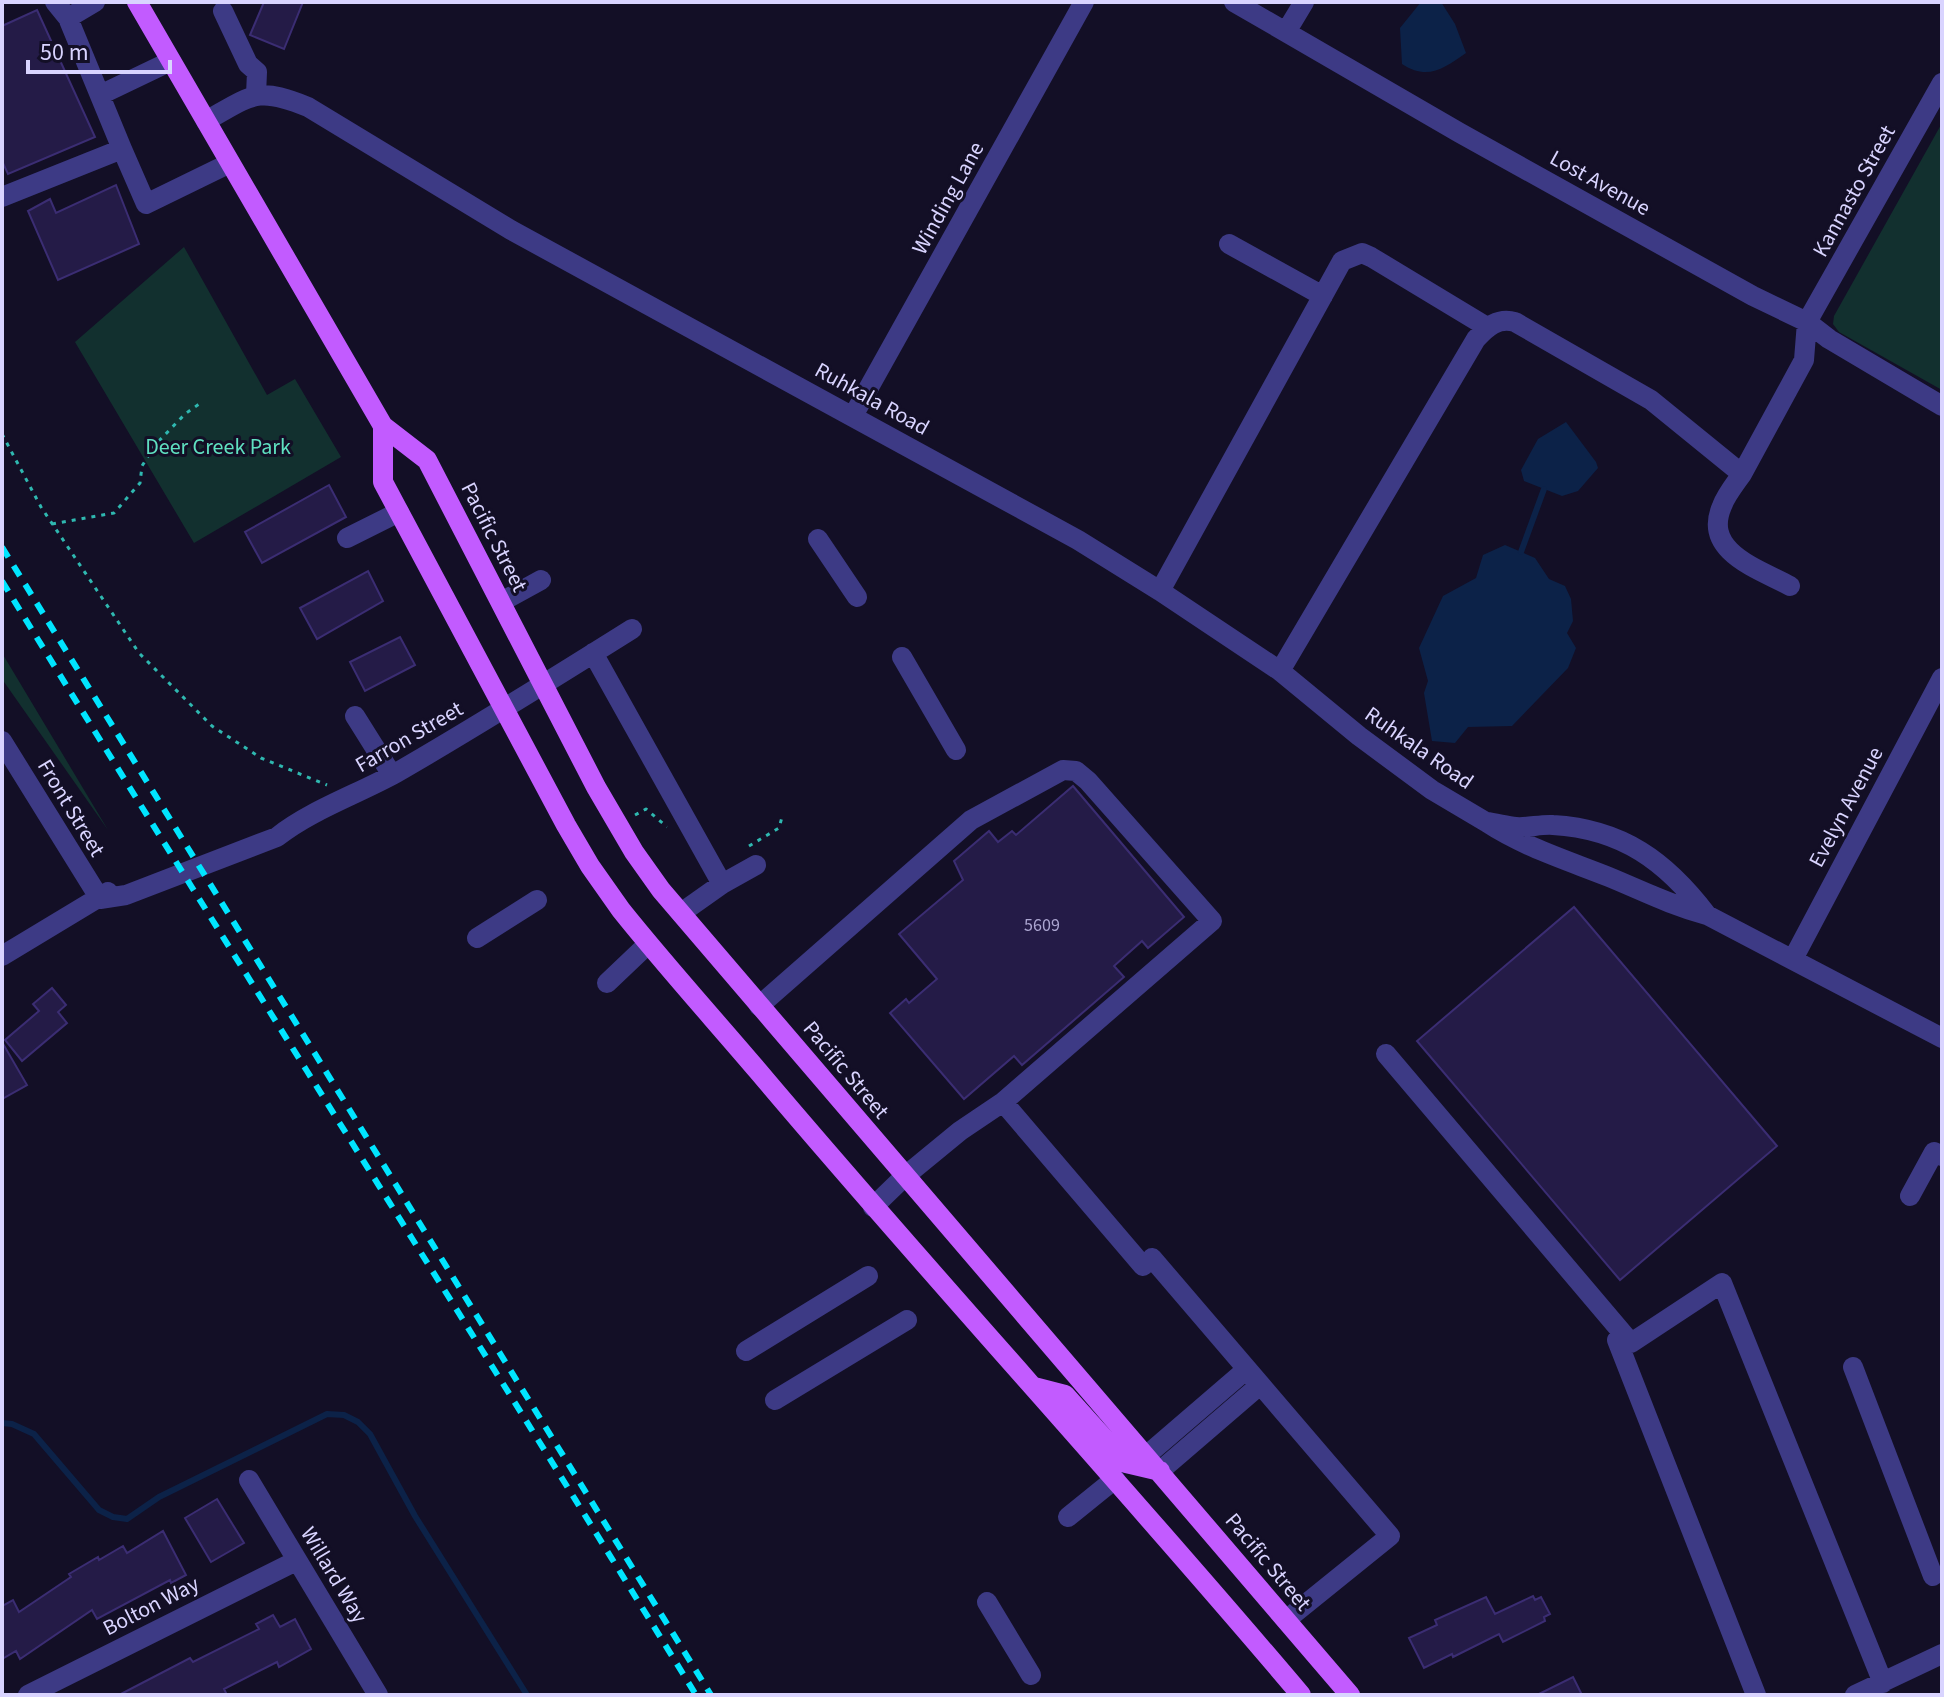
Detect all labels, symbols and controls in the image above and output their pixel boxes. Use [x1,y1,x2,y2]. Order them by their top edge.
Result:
scale bar [28,24,170,74]
text: 50 m [40,35,89,70]
street label: Kannasto Street [1805,119,1904,263]
street label: Winding Lane [904,136,992,260]
street label: Lost Avenue [1544,142,1656,224]
street label: Ruhkala Road [809,354,935,444]
park label: Deer Creek Park [145,431,291,463]
street label: Pacific Street [453,477,536,598]
street label: Farron Street [349,693,469,781]
street label: Ruhkala Road [1358,699,1480,797]
street label: Evelyn Avenue [1801,741,1891,873]
street label: Front Street [29,753,113,863]
house number: 5609 [1024,913,1060,938]
street label: Pacific Street [795,1014,897,1126]
street label: Pacific Street [1217,1506,1319,1618]
street label: Willard Way [293,1521,376,1630]
street label: Bolton Way [97,1568,205,1644]

